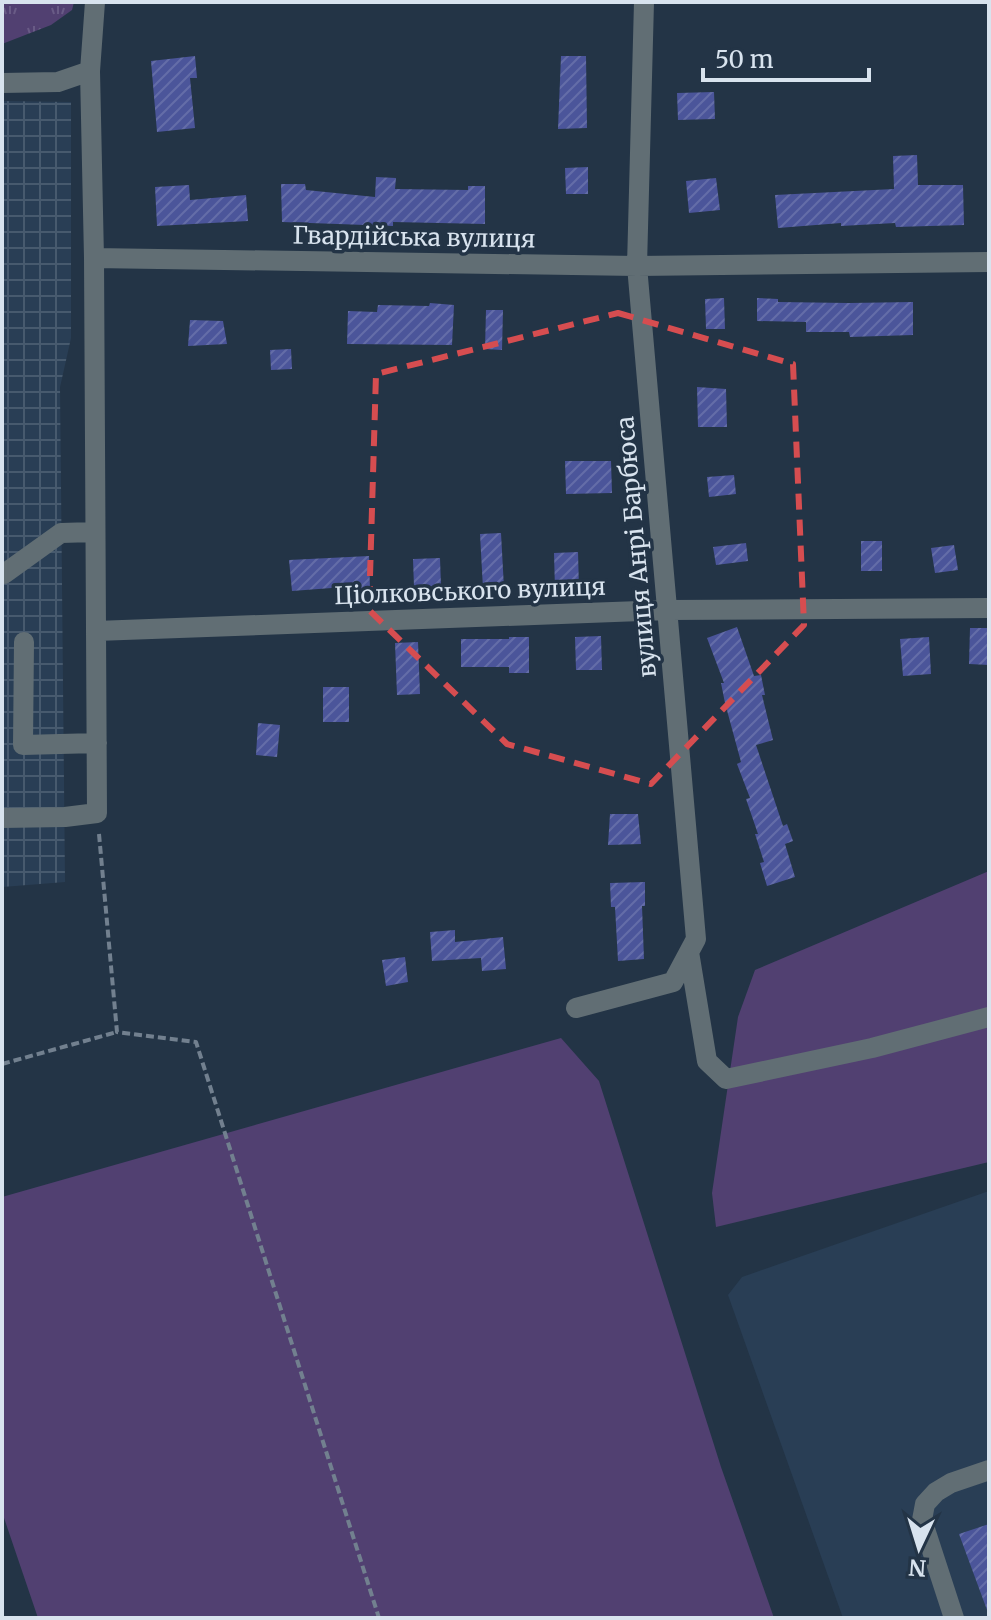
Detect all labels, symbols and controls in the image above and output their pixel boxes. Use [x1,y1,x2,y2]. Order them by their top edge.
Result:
scale bar [703,32,869,82]
text: 50 m [715,44,774,75]
street label: Гвардійська вулиця [292,219,536,255]
street label: вулиця Анрі Барбюса [609,415,663,679]
street label: Ціолковського вулиця [334,571,606,611]
north arrow [879,1508,959,1588]
text: N [907,1553,927,1583]

